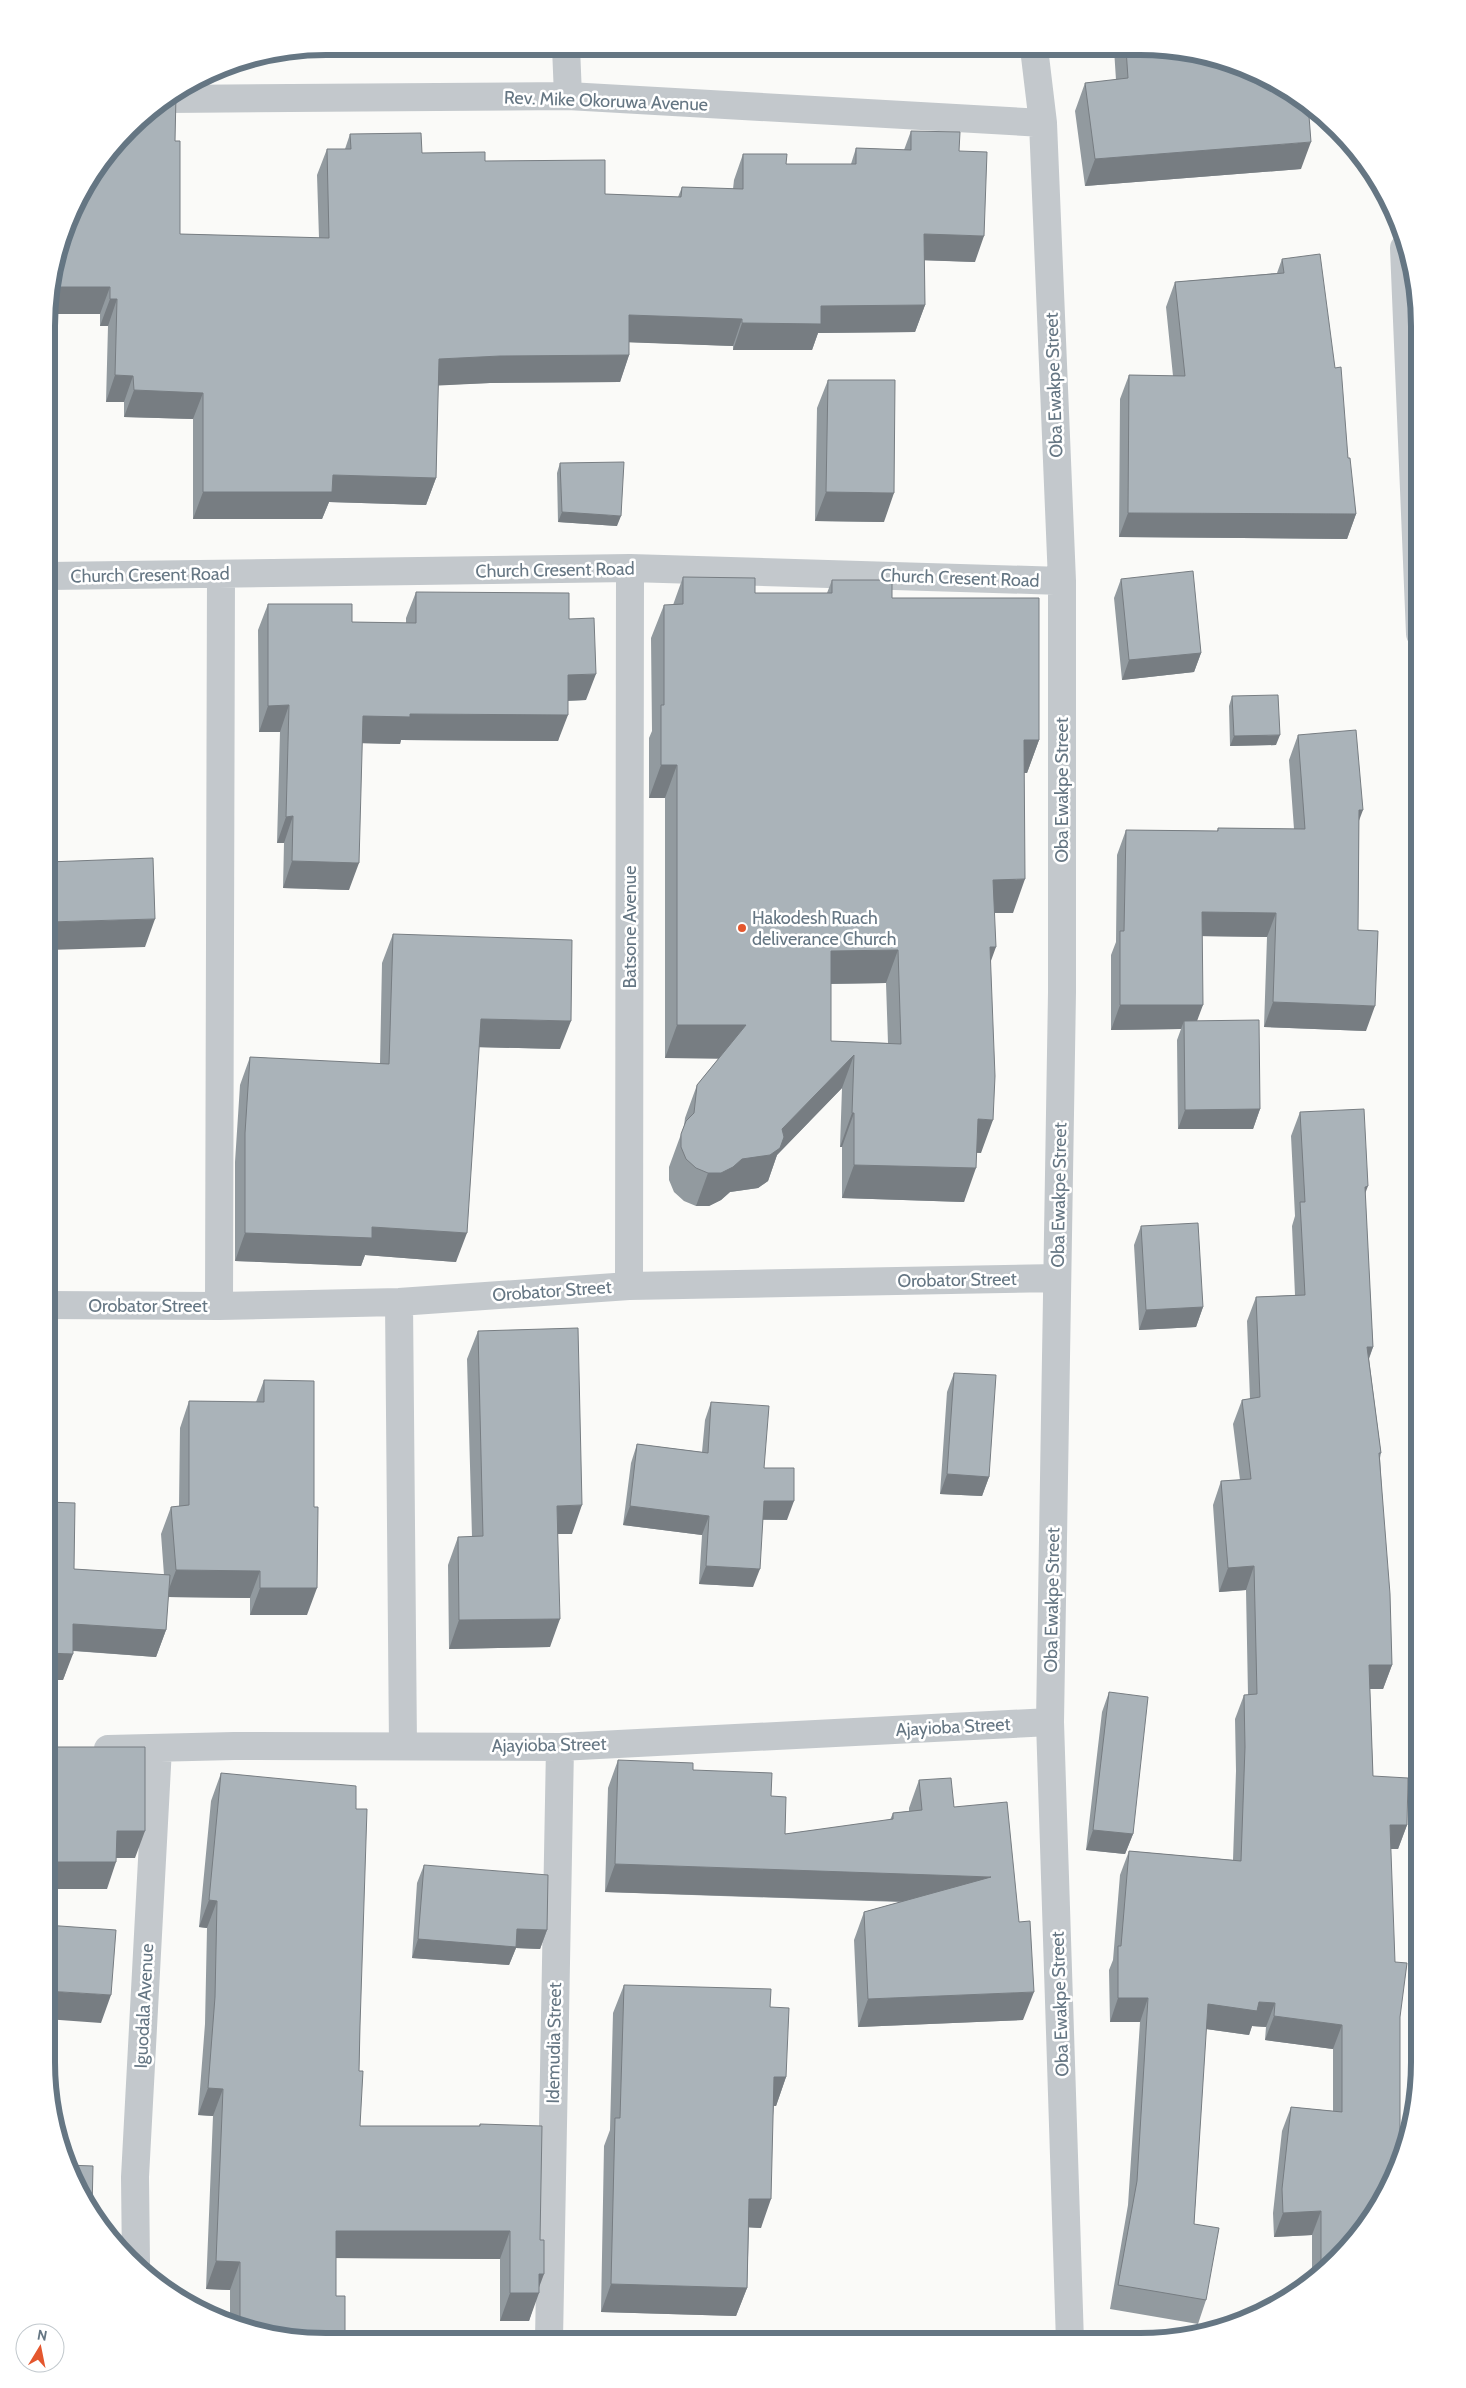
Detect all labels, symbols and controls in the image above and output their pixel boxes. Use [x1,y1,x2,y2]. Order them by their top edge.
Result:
street label: Rev. Mike Okoruwa Avenue [504,86,708,116]
street label: Oba Ewakpe Street [1040,312,1068,458]
street label: Church Cresent Road [475,558,635,582]
street label: Church Cresent Road [70,563,230,587]
street label: Church Cresent Road [880,564,1040,592]
street label: Oba Ewakpe Street [1051,717,1073,863]
street label: Batsone Avenue [619,865,641,989]
place label: Hakodesh Ruach deliverance Church [752,907,896,950]
marker: Hakodesh Ruach deliverance Church [736,922,748,934]
street label: Oba Ewakpe Street [1047,1122,1071,1268]
street label: Orobator Street [897,1268,1017,1292]
street label: Orobator Street [492,1276,612,1306]
street label: Orobator Street [88,1295,208,1317]
street label: Oba Ewakpe Street [1040,1527,1064,1673]
street label: Ajayioba Street [895,1713,1011,1741]
street label: Ajayioba Street [491,1733,607,1757]
street label: Oba Ewakpe Street [1046,1931,1074,2077]
street label: Iguodala Avenue [130,1943,158,2069]
street label: Idemudia Street [542,1982,566,2104]
north arrow [15,2323,65,2373]
text: N [36,2325,49,2345]

